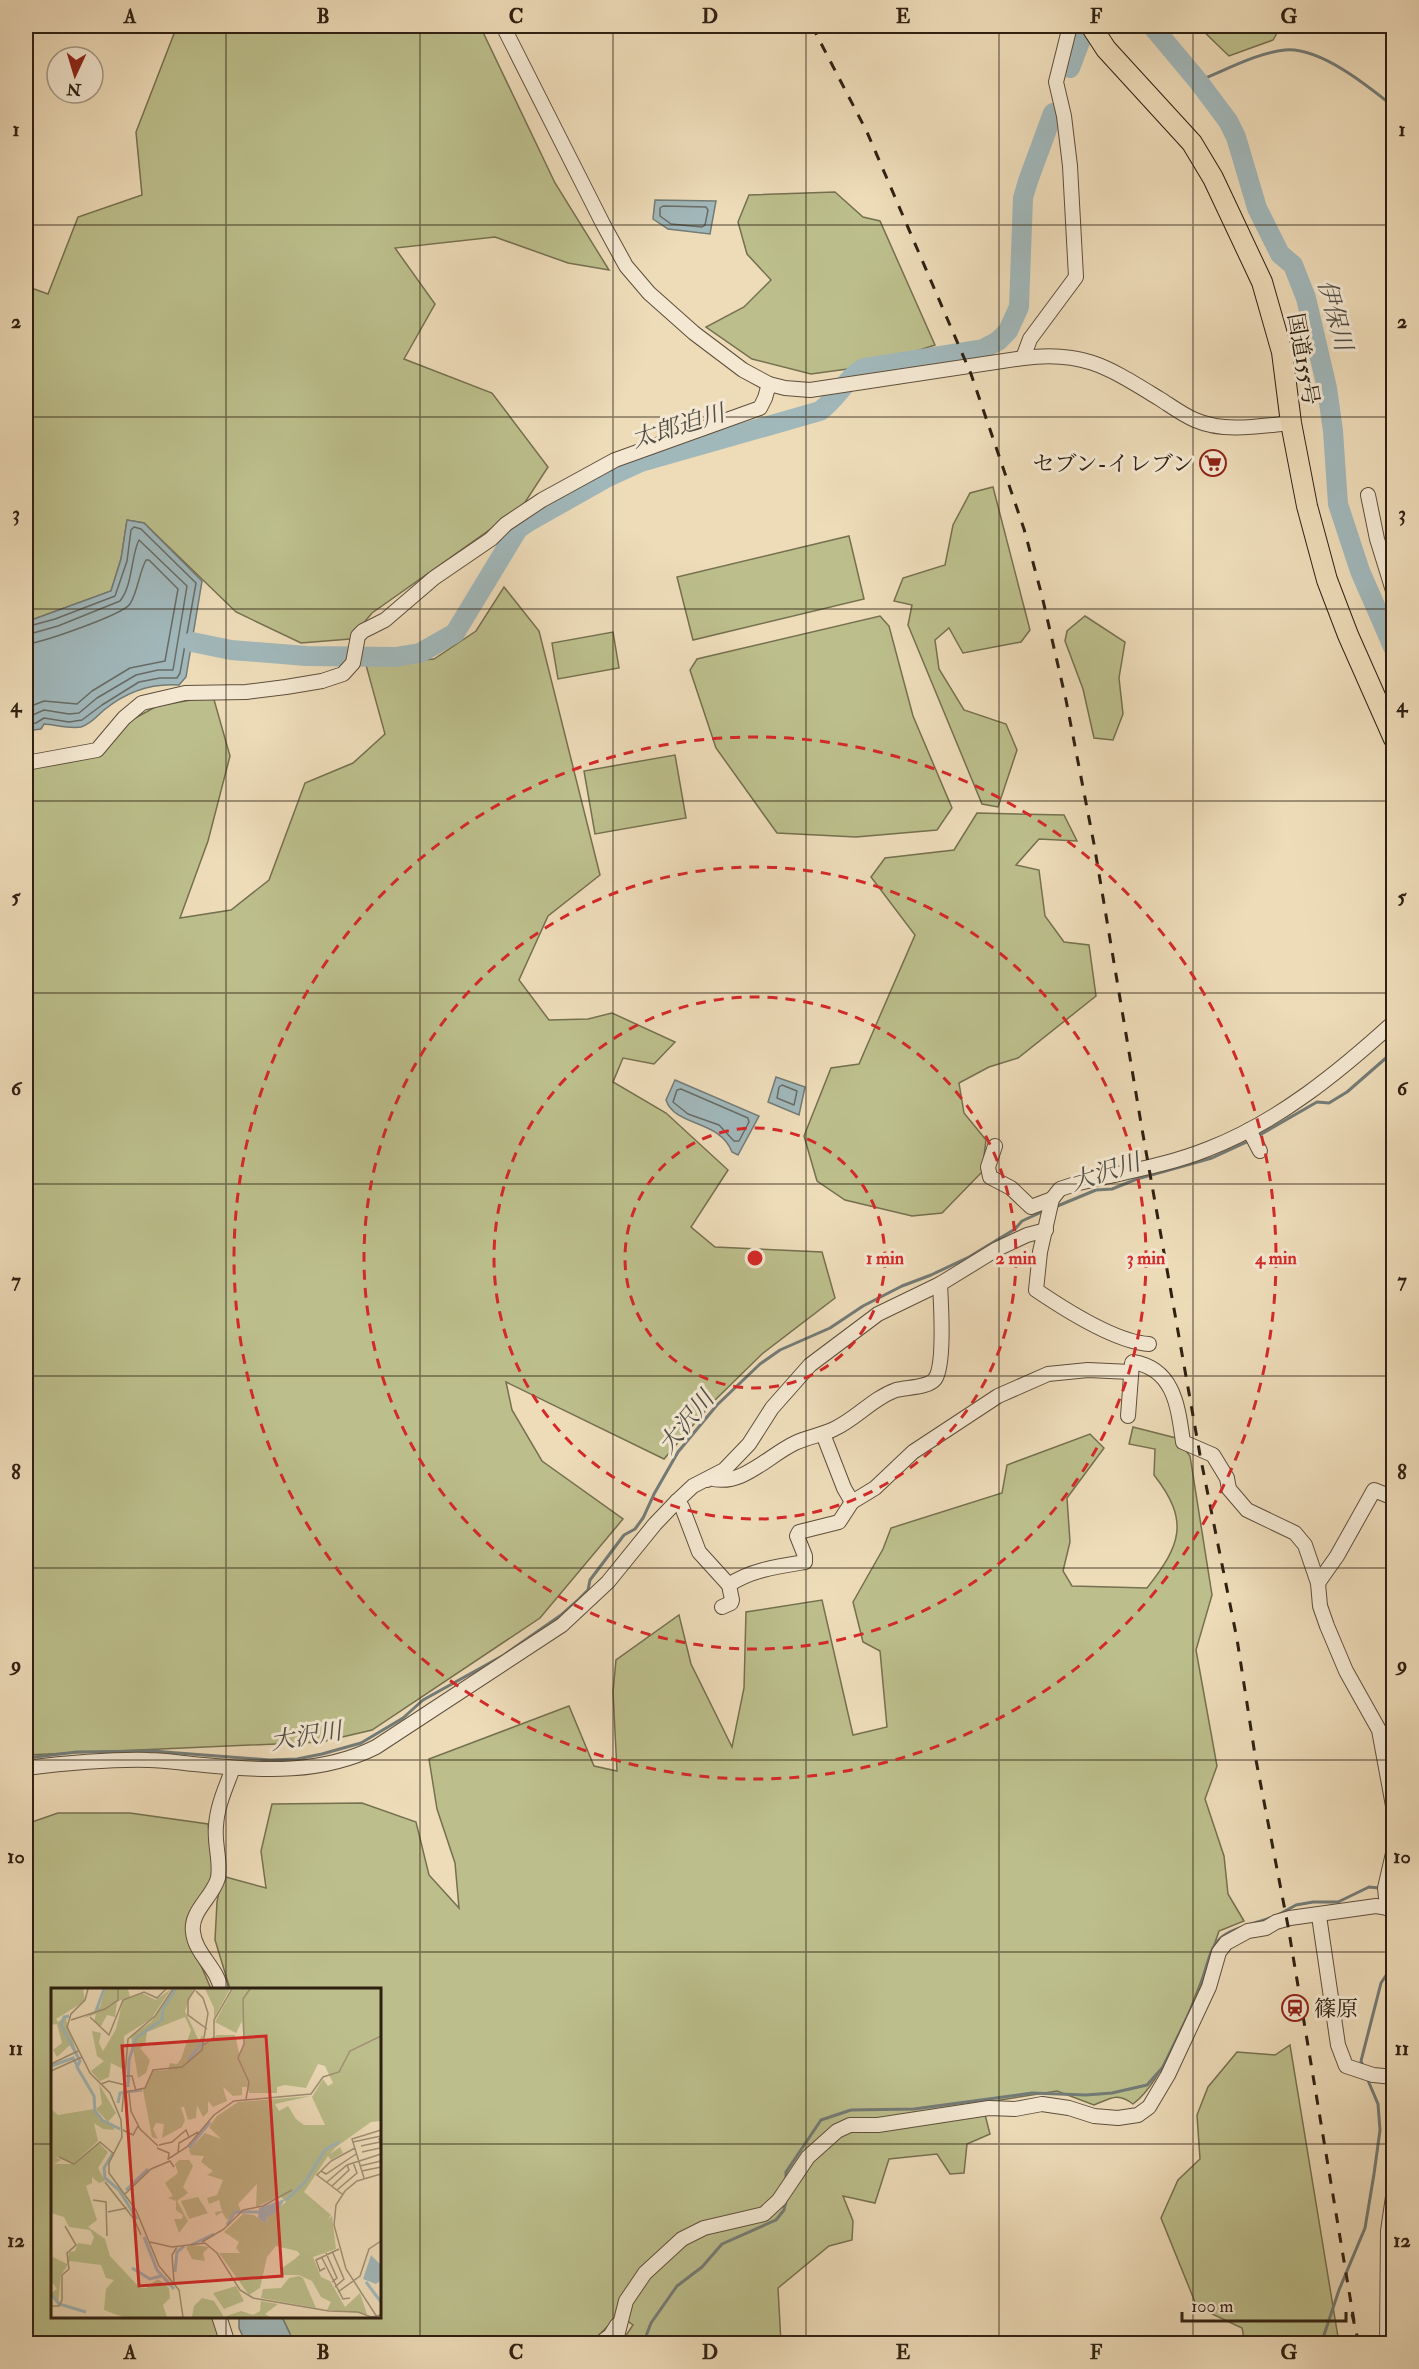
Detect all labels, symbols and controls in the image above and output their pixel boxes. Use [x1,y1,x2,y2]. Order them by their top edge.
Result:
text: A [123,4,137,29]
text: B [316,4,330,29]
text: C [509,4,523,29]
text: D [702,4,718,29]
text: E [896,4,911,29]
text: F [1090,4,1103,29]
text: G [1281,4,1298,29]
north arrow [45,45,105,105]
text: N [66,78,83,100]
text: 1 [12,117,20,142]
text: 1 [1398,117,1406,142]
water label: 伊保川 [1310,276,1360,357]
text: 2 [11,309,21,334]
text: 2 [1397,309,1407,334]
street label: 国道155号 [1281,311,1325,407]
water label: 太郎迫川 [628,397,731,455]
supermarket icon: セブン-イレブン [1198,448,1228,478]
place label: セブン-イレブン [1032,450,1194,478]
text: 3 [12,501,20,526]
text: 3 [1398,501,1406,526]
text: 4 [10,693,23,718]
text: 4 [1396,693,1409,718]
text: 5 [12,884,22,909]
text: 5 [1398,884,1408,909]
text: 6 [11,1076,23,1101]
text: 6 [1397,1076,1409,1101]
water label: 大沢川 [1066,1146,1147,1198]
text: 1 min [866,1247,905,1270]
text: 2 min [996,1247,1037,1270]
text: 3 min [1127,1247,1166,1270]
text: 4 min [1254,1247,1297,1270]
centre of rings [745,1248,765,1268]
text: 7 [11,1268,21,1293]
text: 7 [1397,1268,1407,1293]
water label: 大沢川 [652,1382,723,1460]
text: 8 [11,1460,21,1485]
text: 8 [1397,1460,1407,1485]
text: 9 [9,1652,21,1677]
text: 9 [1395,1652,1407,1677]
water label: 大沢川 [268,1715,347,1757]
text: 10 [7,1844,25,1869]
text: 10 [1393,1844,1411,1869]
inset map [51,1988,381,2318]
station icon: 篠原 [1280,1993,1310,2023]
place label: 篠原 [1314,1995,1358,2023]
text: 11 [9,2036,23,2061]
text: 11 [1395,2036,1409,2061]
text: 12 [7,2228,25,2253]
text: 12 [1393,2228,1411,2253]
scale bar [1182,2285,1346,2323]
text: 100 m [1191,2295,1234,2318]
text: A [123,2340,137,2365]
text: B [316,2340,330,2365]
text: C [509,2340,523,2365]
text: D [702,2340,718,2365]
text: E [896,2340,911,2365]
text: F [1090,2340,1103,2365]
text: G [1281,2340,1298,2365]

